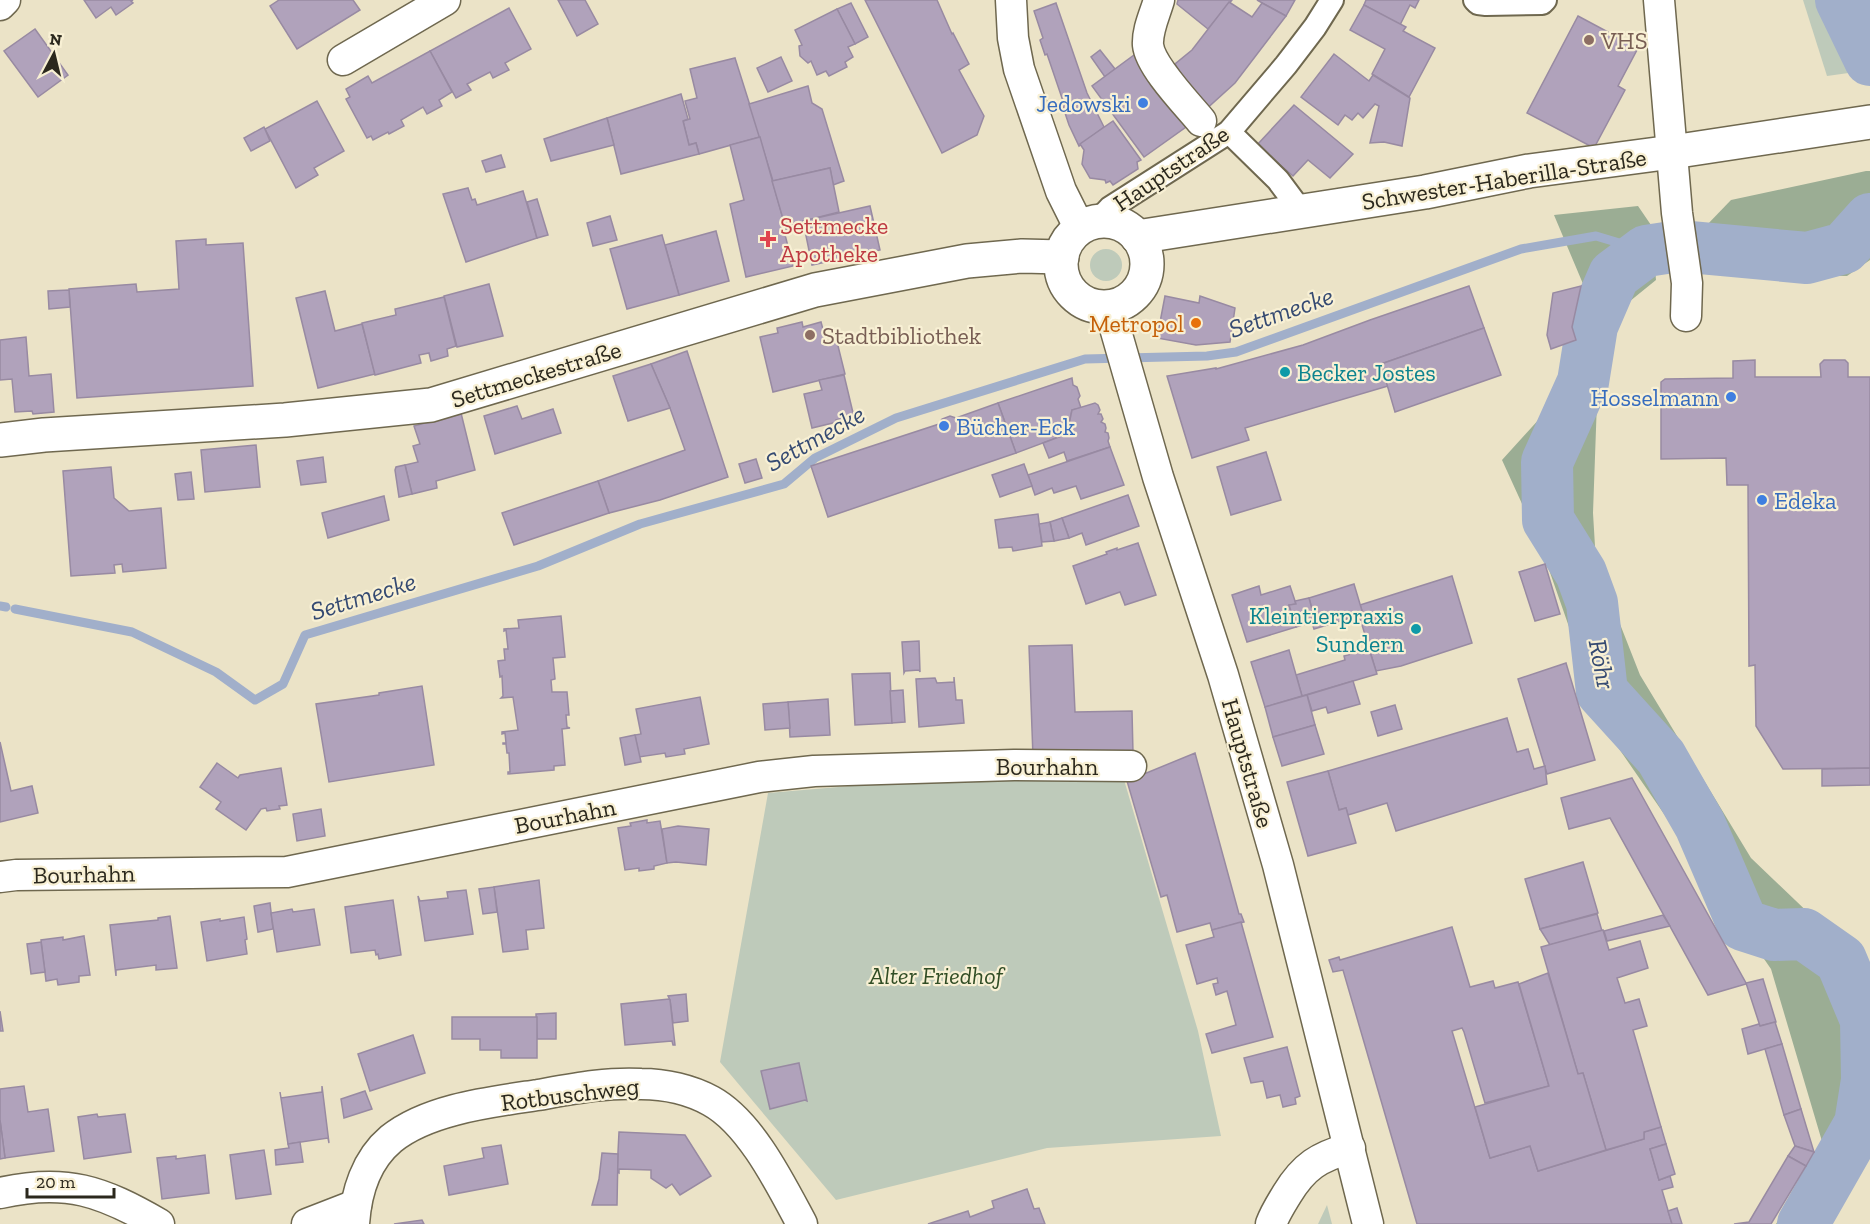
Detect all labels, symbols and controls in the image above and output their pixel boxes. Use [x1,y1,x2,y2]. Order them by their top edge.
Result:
north arrow [24,24,84,84]
place label: VHS [1600,26,1647,55]
text: N [49,29,63,50]
marker: VHS [1582,33,1596,47]
place label: Jedowski [1036,89,1131,118]
marker: Jedowski [1136,96,1150,110]
street label: Hauptstraße [1108,119,1234,217]
street label: Schwester-Haberilla-Straße [1360,142,1648,216]
place label: Settmecke Apotheke [780,211,888,268]
marker: Settmecke Apotheke [761,232,775,246]
water label: Settmecke [1224,279,1338,345]
place label: Metropol [1089,309,1184,338]
marker: Metropol [1189,316,1203,330]
place label: Stadtbibliothek [822,321,982,350]
marker: Stadtbibliothek [803,328,817,342]
street label: Settmeckestraße [447,334,625,414]
place label: Becker Jostes [1297,358,1436,387]
marker: Becker Jostes [1278,365,1292,379]
place label: Hosselmann [1591,383,1719,412]
marker: Hosselmann [1724,390,1738,404]
water label: Settmecke [760,398,870,478]
place label: Bücher-Eck [956,412,1076,441]
marker: Bücher-Eck [937,419,951,433]
place label: Edeka [1774,486,1837,515]
marker: Edeka [1755,493,1769,507]
water label: Settmecke [306,565,420,627]
place label: Kleintierpraxis Sundern [1249,601,1404,658]
marker: Kleintierpraxis Sundern [1409,622,1423,636]
water label: Röhr [1582,636,1622,692]
street label: Hauptstraße [1216,695,1280,831]
street label: Bourhahn [996,752,1098,781]
street label: Bourhahn [512,792,618,840]
street label: Bourhahn [33,859,136,889]
park label: Alter Friedhof [868,961,1006,990]
street label: Rotbuschweg [499,1071,641,1117]
scale bar [27,1161,114,1199]
text: 20 m [36,1171,76,1193]

